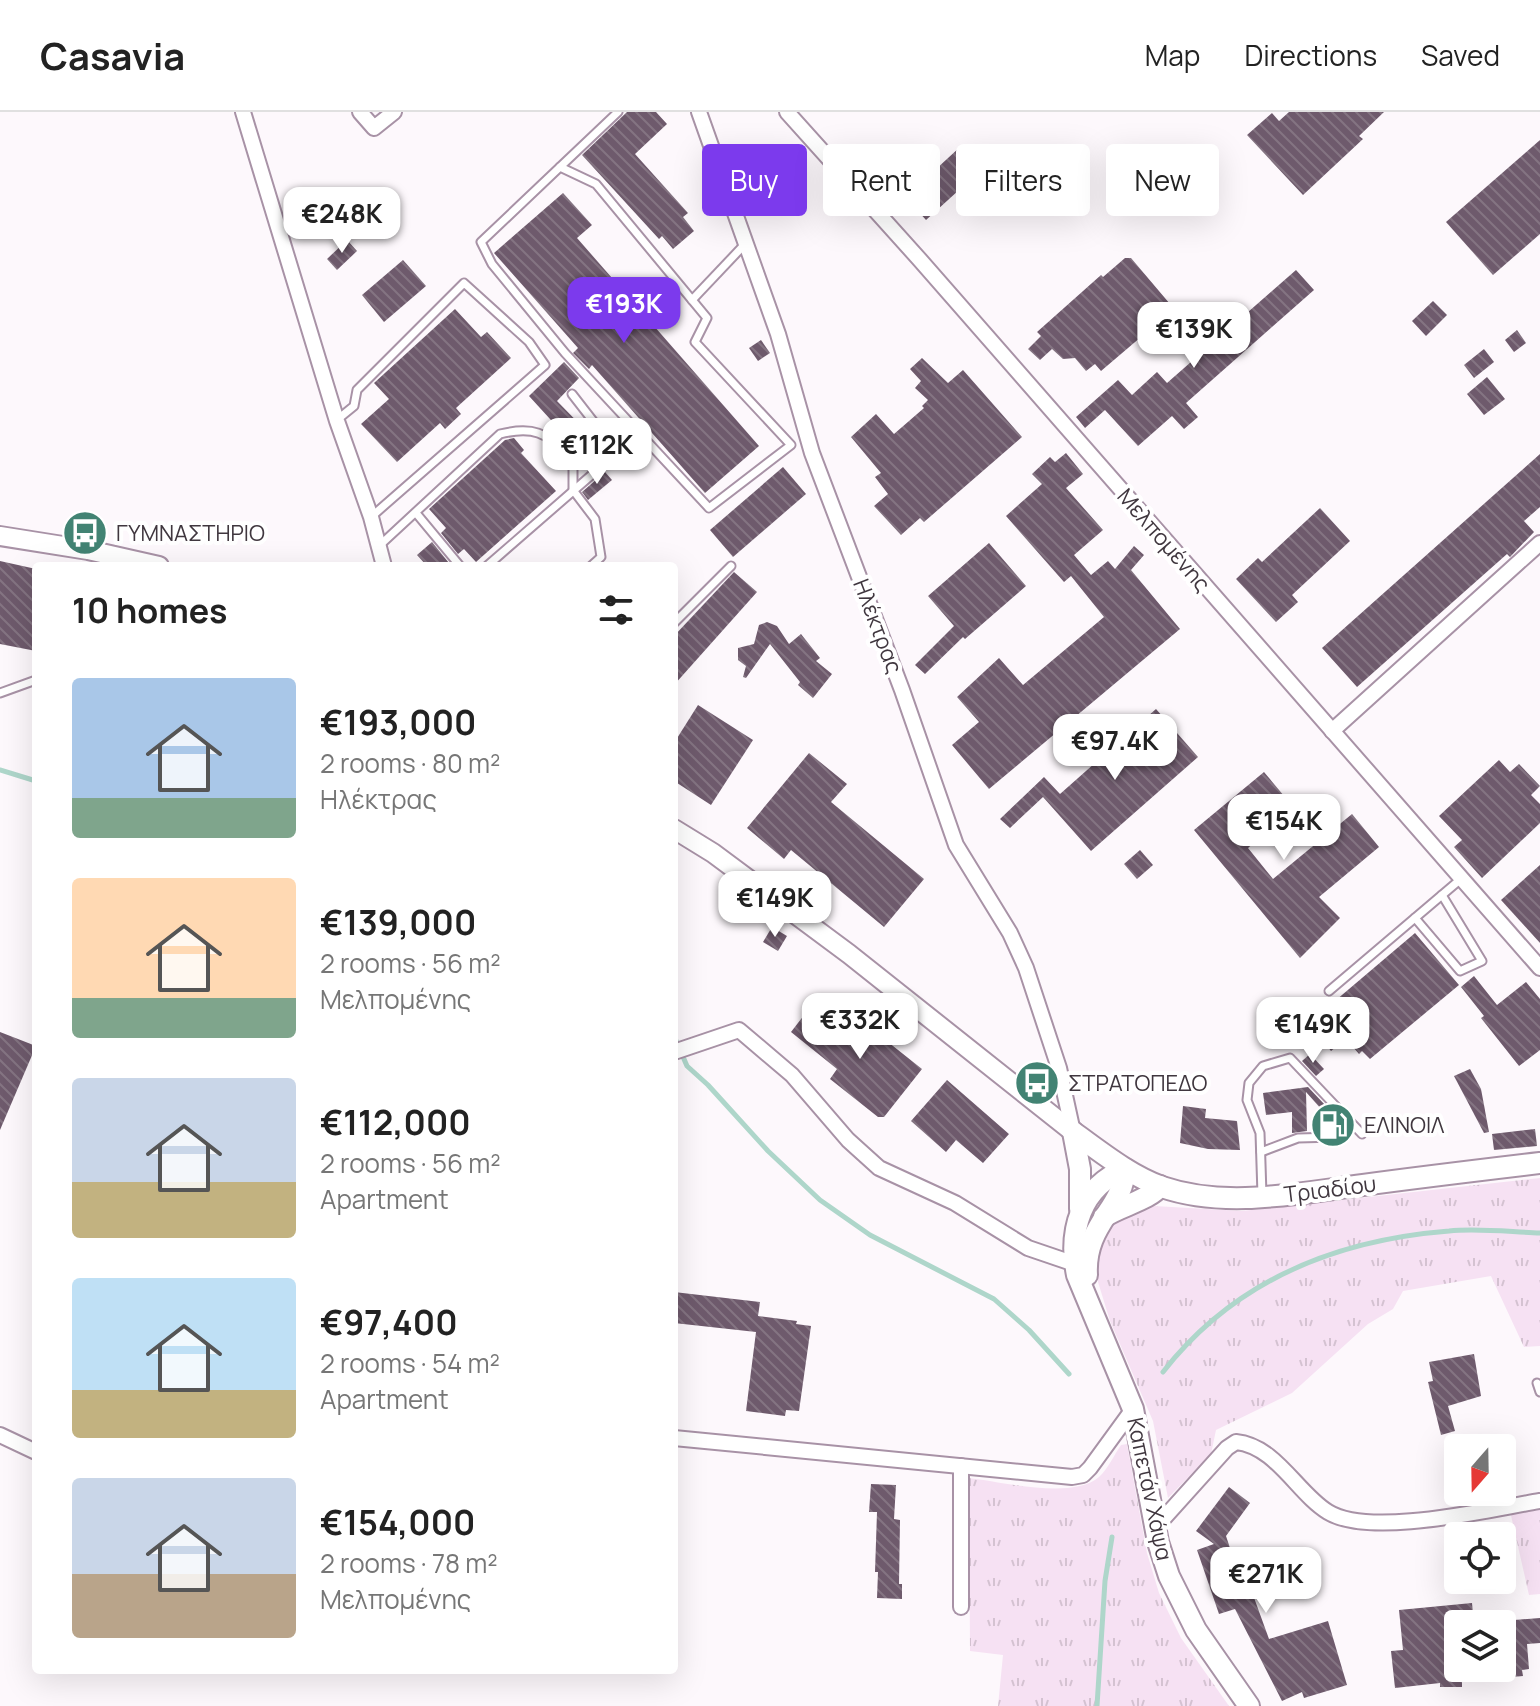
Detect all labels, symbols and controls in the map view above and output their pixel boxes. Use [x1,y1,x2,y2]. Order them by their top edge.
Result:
text: Casavia [40,29,185,81]
text: Map [1145,36,1200,74]
text: Directions [1244,36,1377,74]
text: Saved [1421,36,1500,74]
chip: Buy [702,144,807,216]
chip: Rent [823,144,940,216]
chip: Filters [956,144,1090,216]
chip: New [1106,144,1219,216]
pin: €248K [286,187,398,255]
text: €248K [301,195,383,231]
pin: €193K [568,277,680,345]
text: €193K [585,285,663,321]
pin: €139K [1138,302,1250,370]
text: €139K [1155,310,1233,346]
pin: €112K [541,418,653,486]
text: €112K [561,426,633,462]
street label: Μελπομένης [1111,482,1217,598]
bus stop icon: ΓΥΜΝΑΣΤΗΡΙΟ [61,509,109,557]
place label: ΓΥΜΝΑΣΤΗΡΙΟ [116,518,265,548]
street label: Ηλέκτρας [846,574,910,678]
text: 10 homes [72,587,228,633]
icon: filters [594,588,638,632]
text: €193,000 [320,699,476,745]
icon: home [136,710,232,806]
pin: €97.4K [1050,714,1180,782]
text: €97.4K [1071,722,1159,758]
text: 2 rooms · 80 m² [320,745,500,781]
text: Ηλέκτρας [320,781,437,817]
pin: €154K [1228,794,1340,862]
text: €154K [1245,802,1323,838]
pin: €149K [719,871,831,939]
text: €149K [736,879,814,915]
text: €139,000 [320,899,476,945]
icon: home [136,910,232,1006]
text: 2 rooms · 56 m² [320,945,501,981]
text: Μελπομένης [320,981,471,1017]
pin: €332K [804,993,916,1061]
pin: €149K [1257,997,1369,1065]
text: €332K [820,1001,900,1037]
text: €149K [1274,1005,1352,1041]
bus stop icon: ΣΤΡΑΤΟΠΕΔΟ [1013,1059,1061,1107]
place label: ΣΤΡΑΤΟΠΕΔΟ [1068,1068,1208,1098]
text: €112,000 [320,1099,471,1145]
fuel station icon: ΕΛΙΝΟΙΛ [1309,1101,1357,1149]
icon: home [136,1110,232,1206]
place label: ΕΛΙΝΟΙΛ [1364,1110,1445,1140]
text: 2 rooms · 56 m² [320,1145,501,1181]
street label: Τριαδίου [1282,1168,1378,1210]
text: Apartment [320,1181,449,1217]
text: €97,400 [320,1299,458,1345]
icon: home [136,1310,232,1406]
text: 2 rooms · 54 m² [320,1345,500,1381]
text: Apartment [320,1381,449,1417]
street label: Καπετάν Χάψα [1120,1415,1180,1563]
north arrow [1444,1434,1516,1506]
map controls [1444,1434,1516,1682]
text: €154,000 [320,1499,475,1545]
icon: home [136,1510,232,1606]
button: locate [1444,1522,1516,1594]
text: 2 rooms · 78 m² [320,1545,498,1581]
pin: €271K [1210,1547,1322,1615]
text: €271K [1228,1555,1304,1591]
text: Μελπομένης [320,1581,471,1617]
button: layers [1444,1610,1516,1682]

